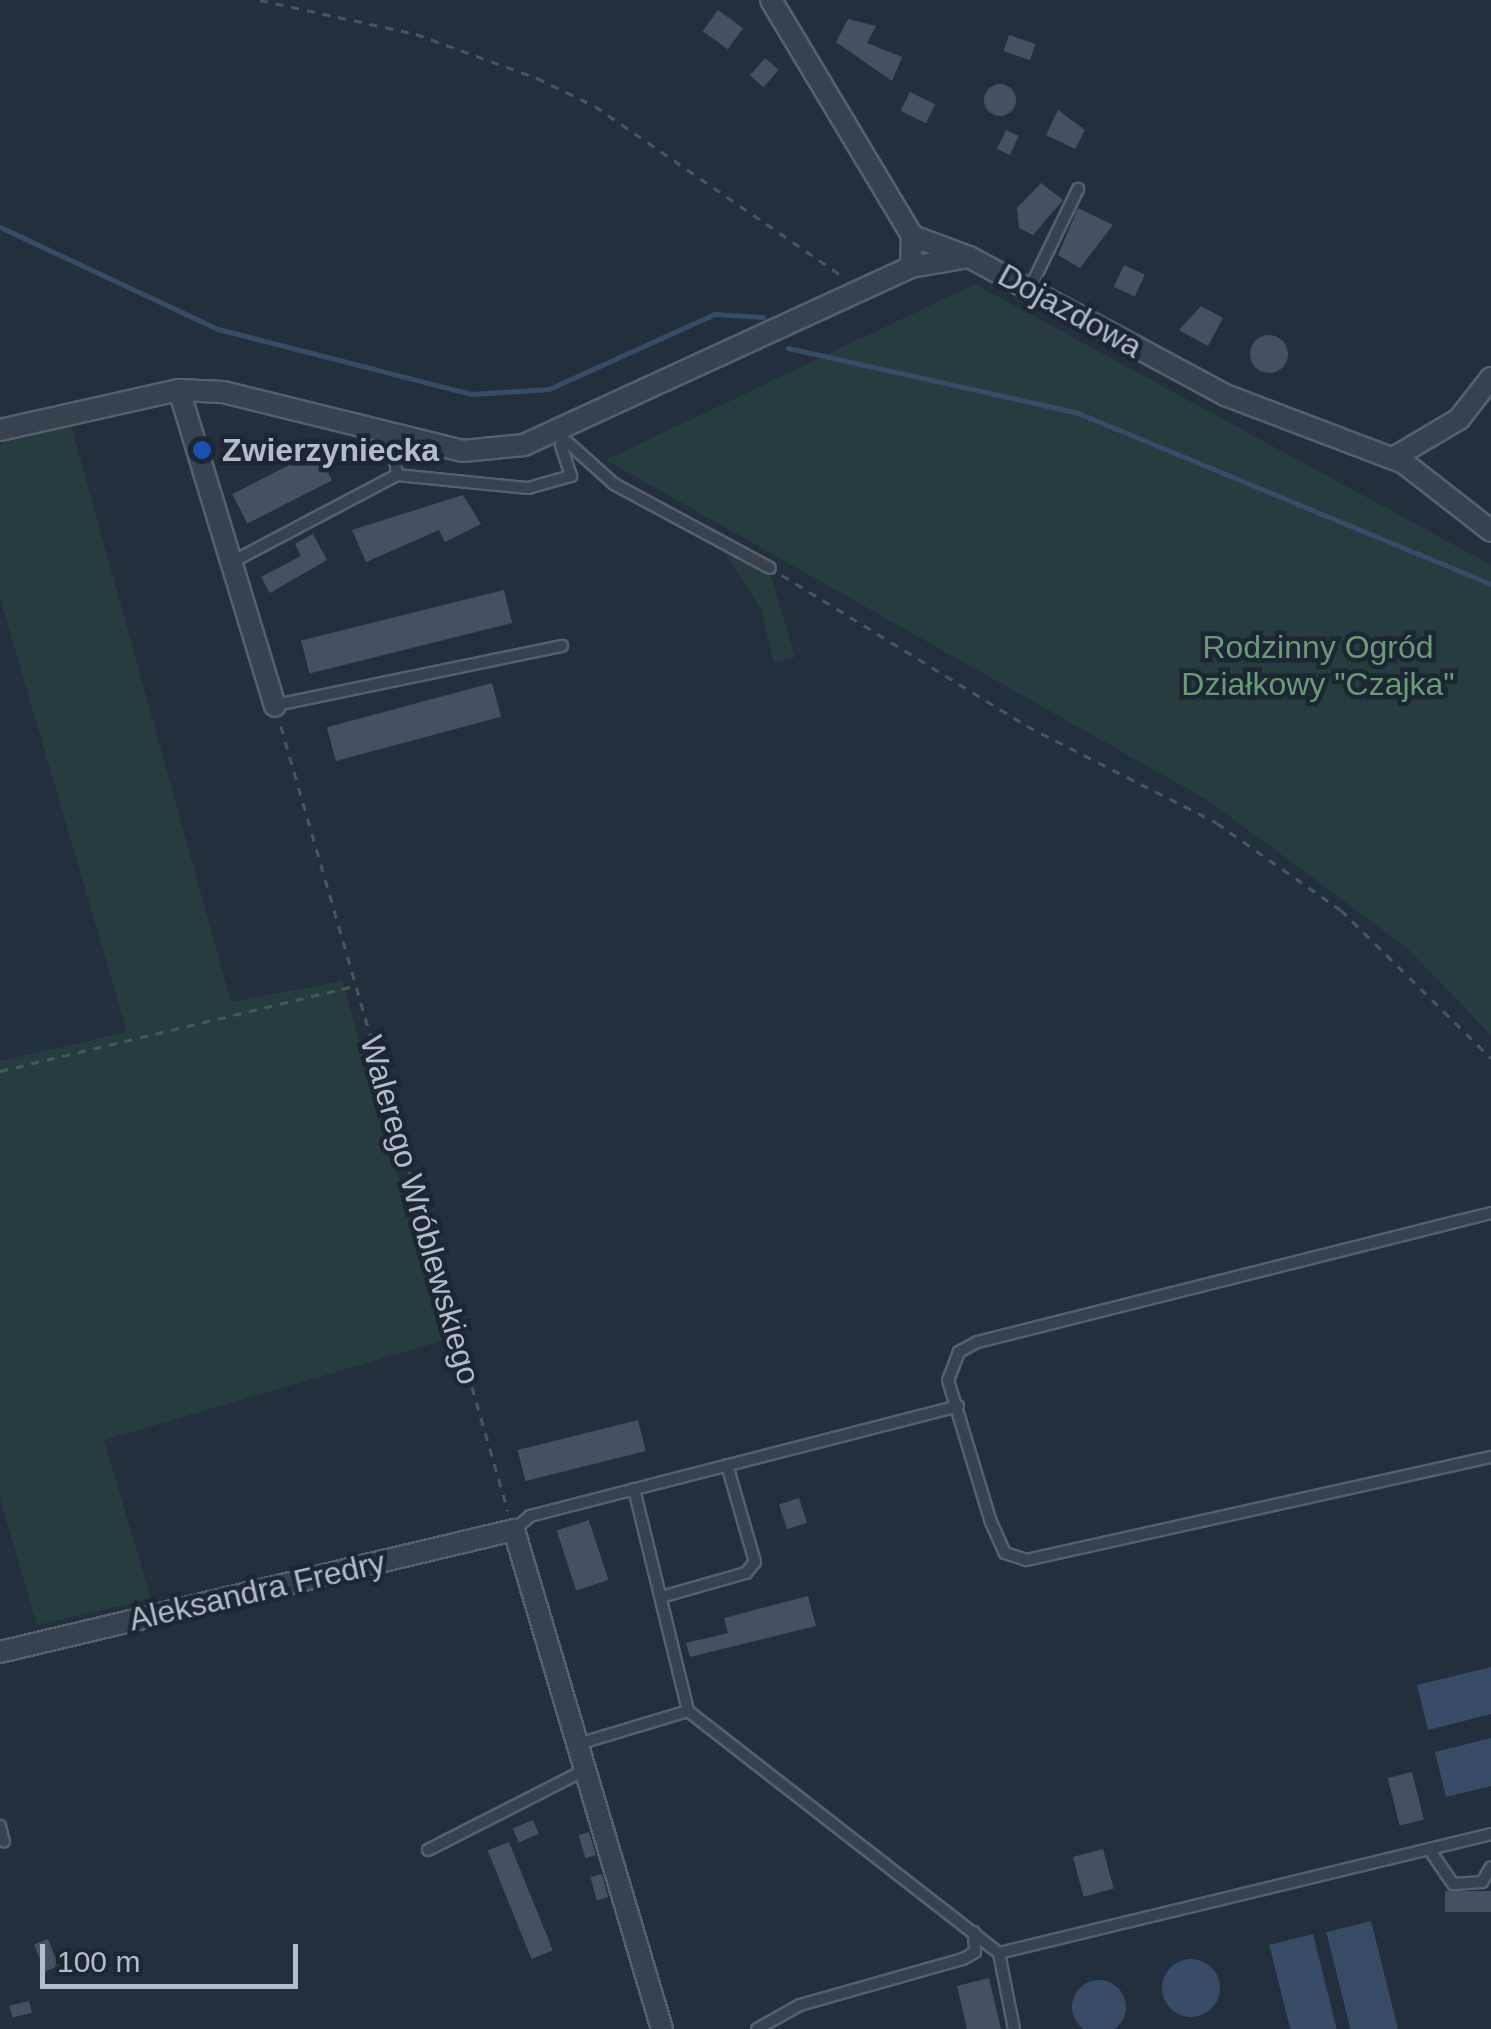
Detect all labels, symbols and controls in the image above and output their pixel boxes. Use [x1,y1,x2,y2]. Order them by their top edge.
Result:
street label: Dojazdowa [991,256,1149,366]
place label: Zwierzyniecka [222,431,439,469]
marker: Zwierzyniecka [191,439,213,461]
park label: Rodzinny Ogród Działkowy "Czajka" [1181,629,1455,704]
street label: Walerego Wróblewskiego [352,1031,488,1389]
street label: Aleksandra Fredry [125,1543,389,1639]
scale bar [45,1924,302,1986]
text: 100 m [57,1945,140,1978]

